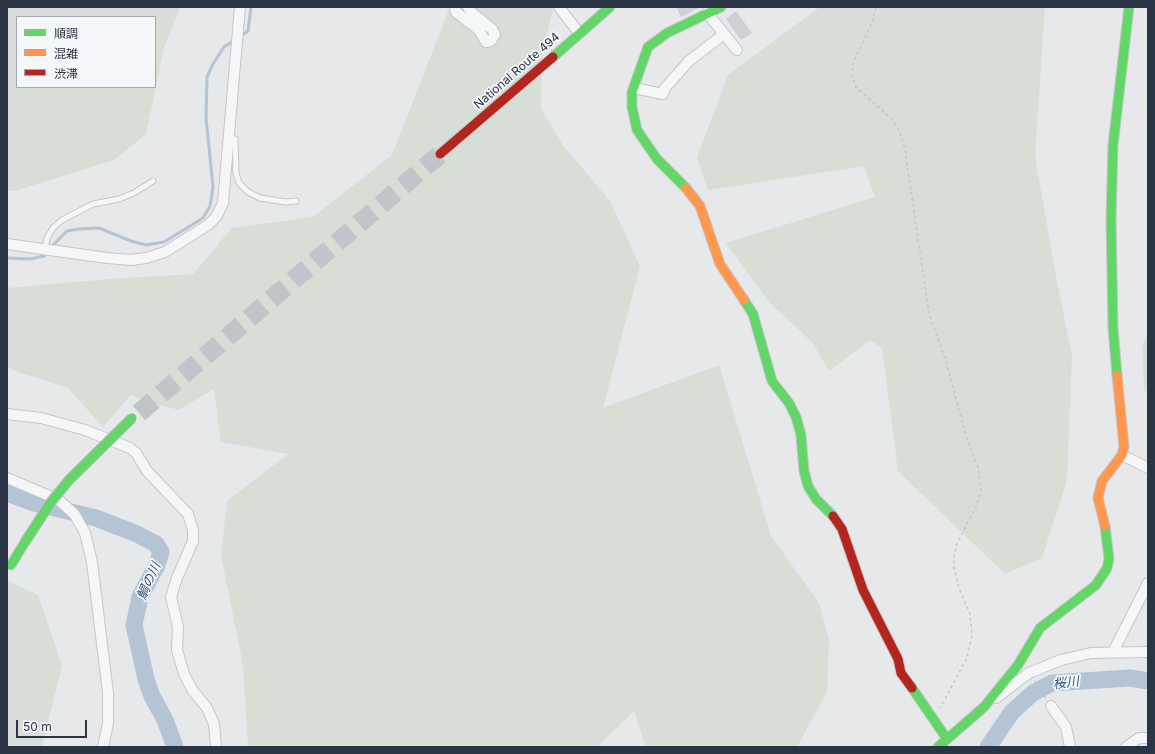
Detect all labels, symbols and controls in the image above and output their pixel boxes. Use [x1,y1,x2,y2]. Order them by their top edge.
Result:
legend [16,16,156,88]
text: 順調 [54,26,78,41]
street label: National Route 494 [471,30,563,112]
text: 混雑 [54,46,78,61]
text: 渋滞 [54,66,78,81]
water label: 鯛の川 [134,560,164,602]
water label: 桜川 [1052,674,1080,692]
scale bar [18,712,89,738]
text: 50 m [23,719,52,734]

